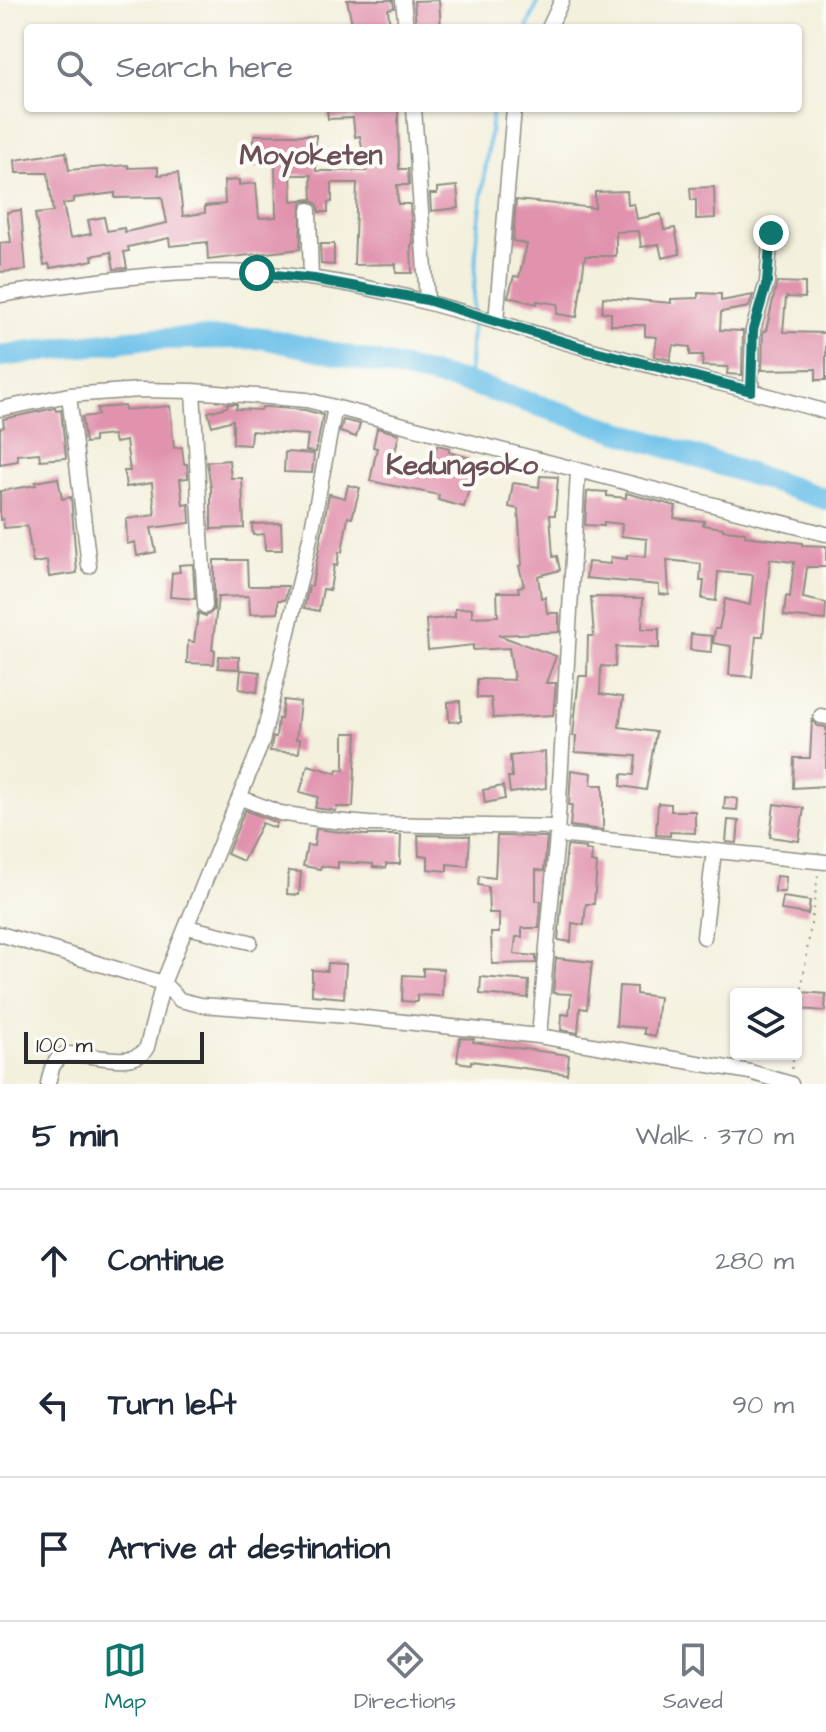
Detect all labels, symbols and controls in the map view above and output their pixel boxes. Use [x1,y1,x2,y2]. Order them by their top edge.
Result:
search box [24,24,802,112]
icon: search [52,46,96,90]
text: Search here [116,47,293,89]
district label: Moyoketen [240,136,382,178]
route end [753,215,789,251]
route start [239,255,275,291]
district label: Kedungsoko [386,446,538,487]
map controls [730,988,802,1060]
button: layers [730,988,802,1060]
scale bar [24,1028,204,1064]
text: 100 m [36,1030,93,1061]
text: 5 min [32,1112,118,1160]
text: Walk · 370 m [636,1118,794,1154]
icon: ahead [32,1239,76,1283]
text: Continue [108,1240,224,1282]
text: 280 m [715,1243,794,1279]
icon: left [32,1383,76,1427]
text: Turn left [108,1384,236,1426]
text: 90 m [732,1387,794,1423]
icon: arrive [32,1527,76,1571]
text: Arrive at destination [108,1528,390,1570]
tab: Map [103,1638,147,1717]
tab: Directions [354,1638,456,1717]
tab: Saved [663,1638,723,1717]

